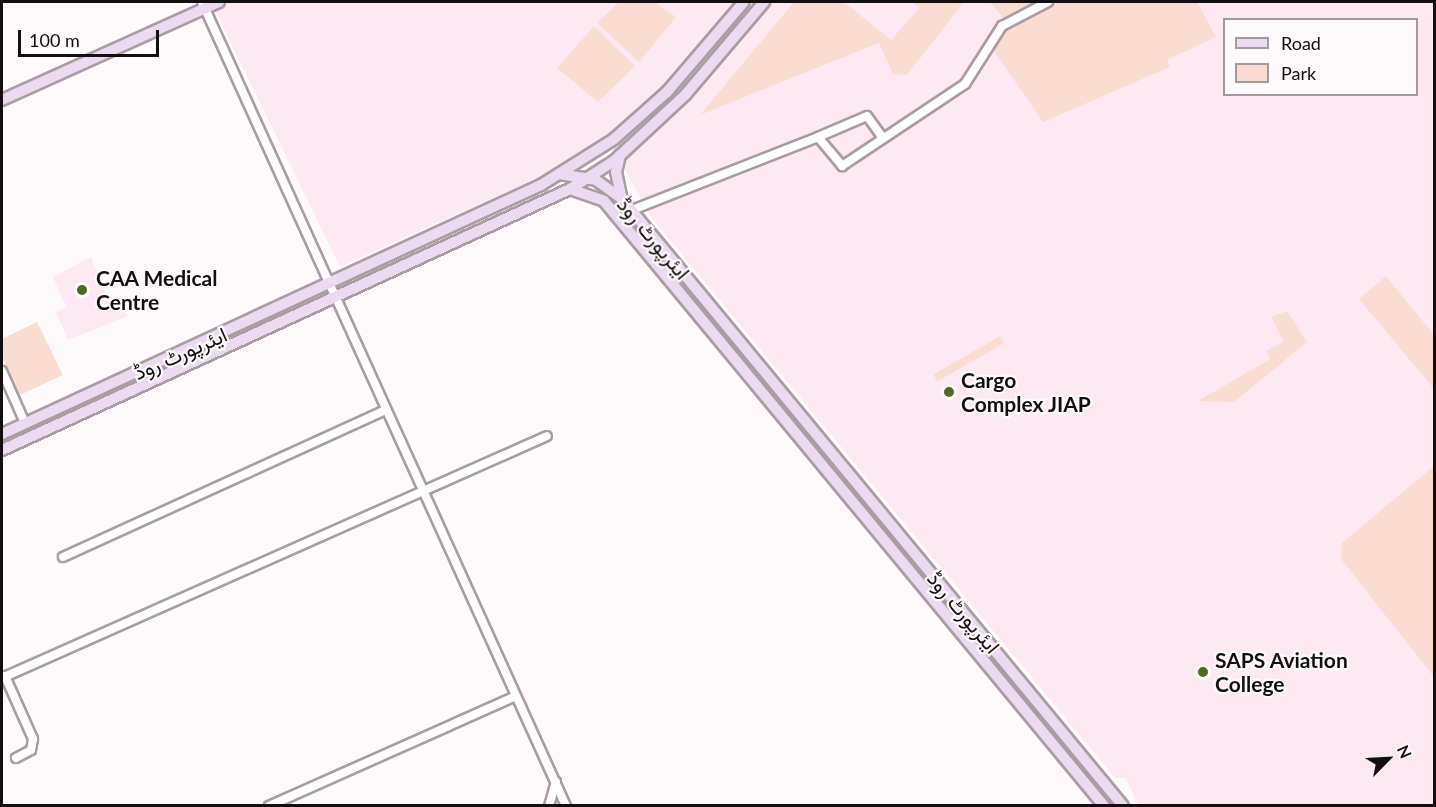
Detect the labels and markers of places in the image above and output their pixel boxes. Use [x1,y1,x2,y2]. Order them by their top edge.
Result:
place label: CAA Medical Centre [96,265,218,315]
marker: CAA Medical Centre [73,281,91,299]
place label: Cargo Complex JIAP [961,367,1091,417]
marker: Cargo Complex JIAP [942,385,956,399]
place label: SAPS Aviation College [1215,647,1348,697]
marker: SAPS Aviation College [1196,665,1210,679]

